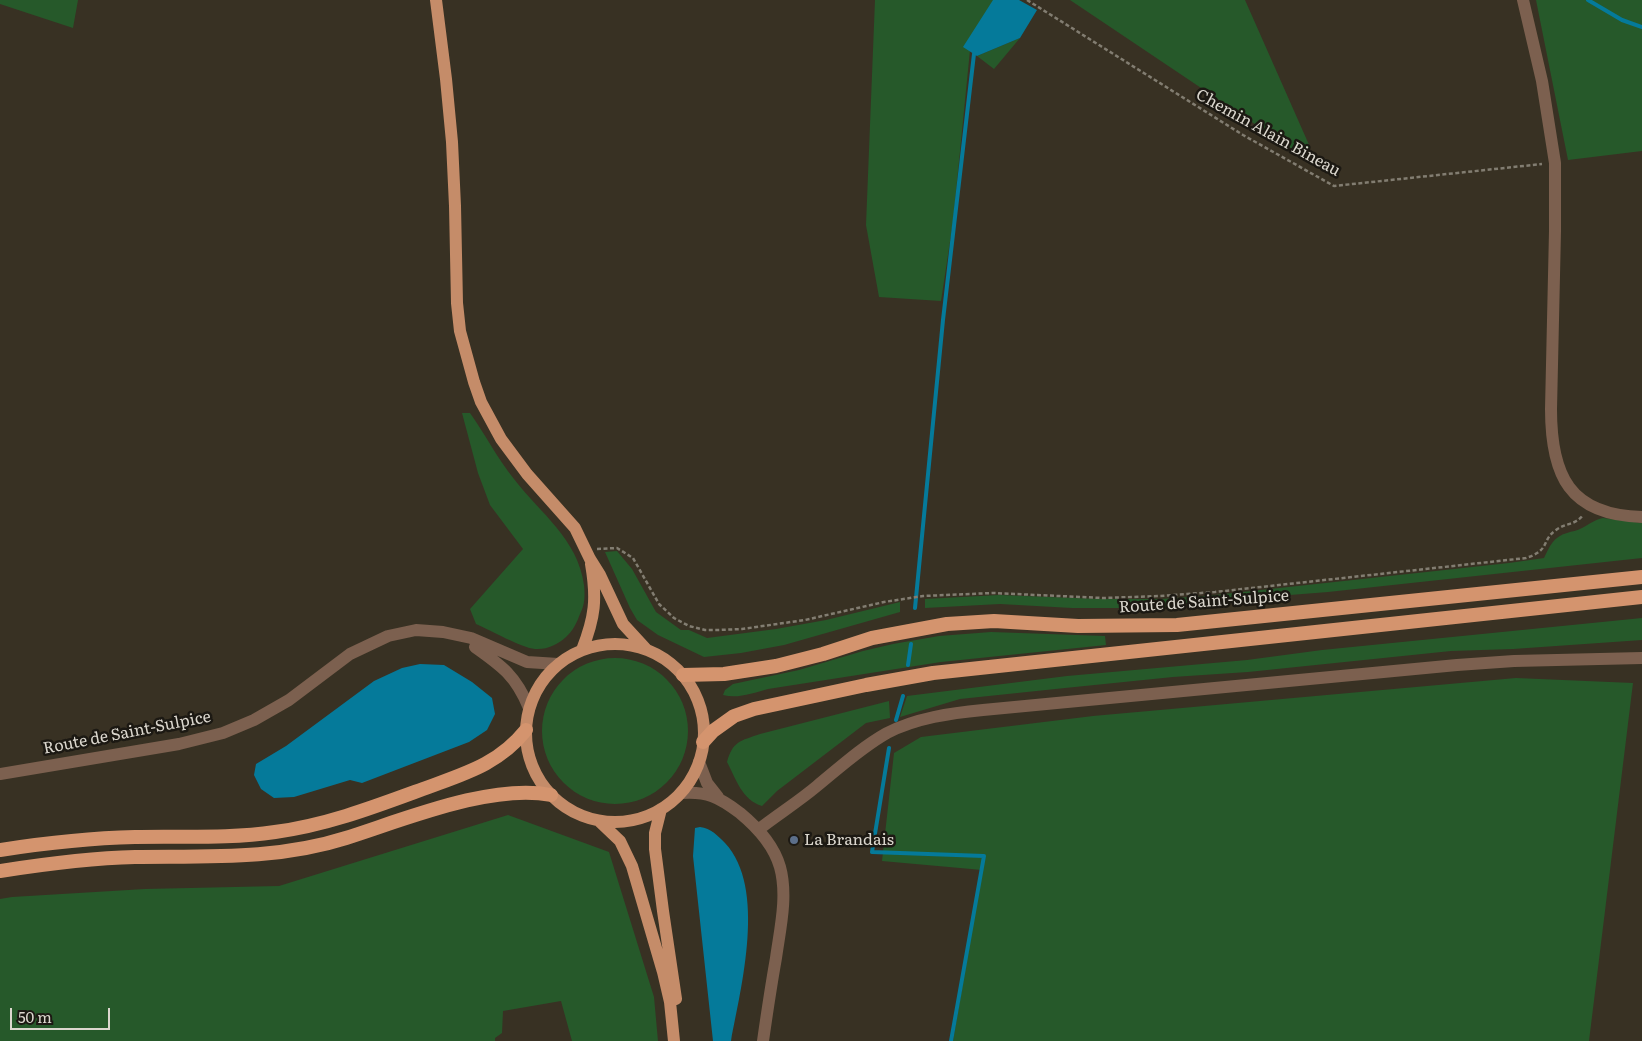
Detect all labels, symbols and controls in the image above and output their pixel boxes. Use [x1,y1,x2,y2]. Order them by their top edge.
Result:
street label: Chemin Alain Bineau [1192,85,1344,181]
street label: Route de Saint-Sulpice [1118,586,1290,618]
street label: Route de Saint-Sulpice [41,707,213,759]
place label: La Brandais [804,830,894,850]
marker: La Brandais [788,834,800,846]
scale bar [12,998,112,1030]
text: 50 m [18,1005,52,1028]

